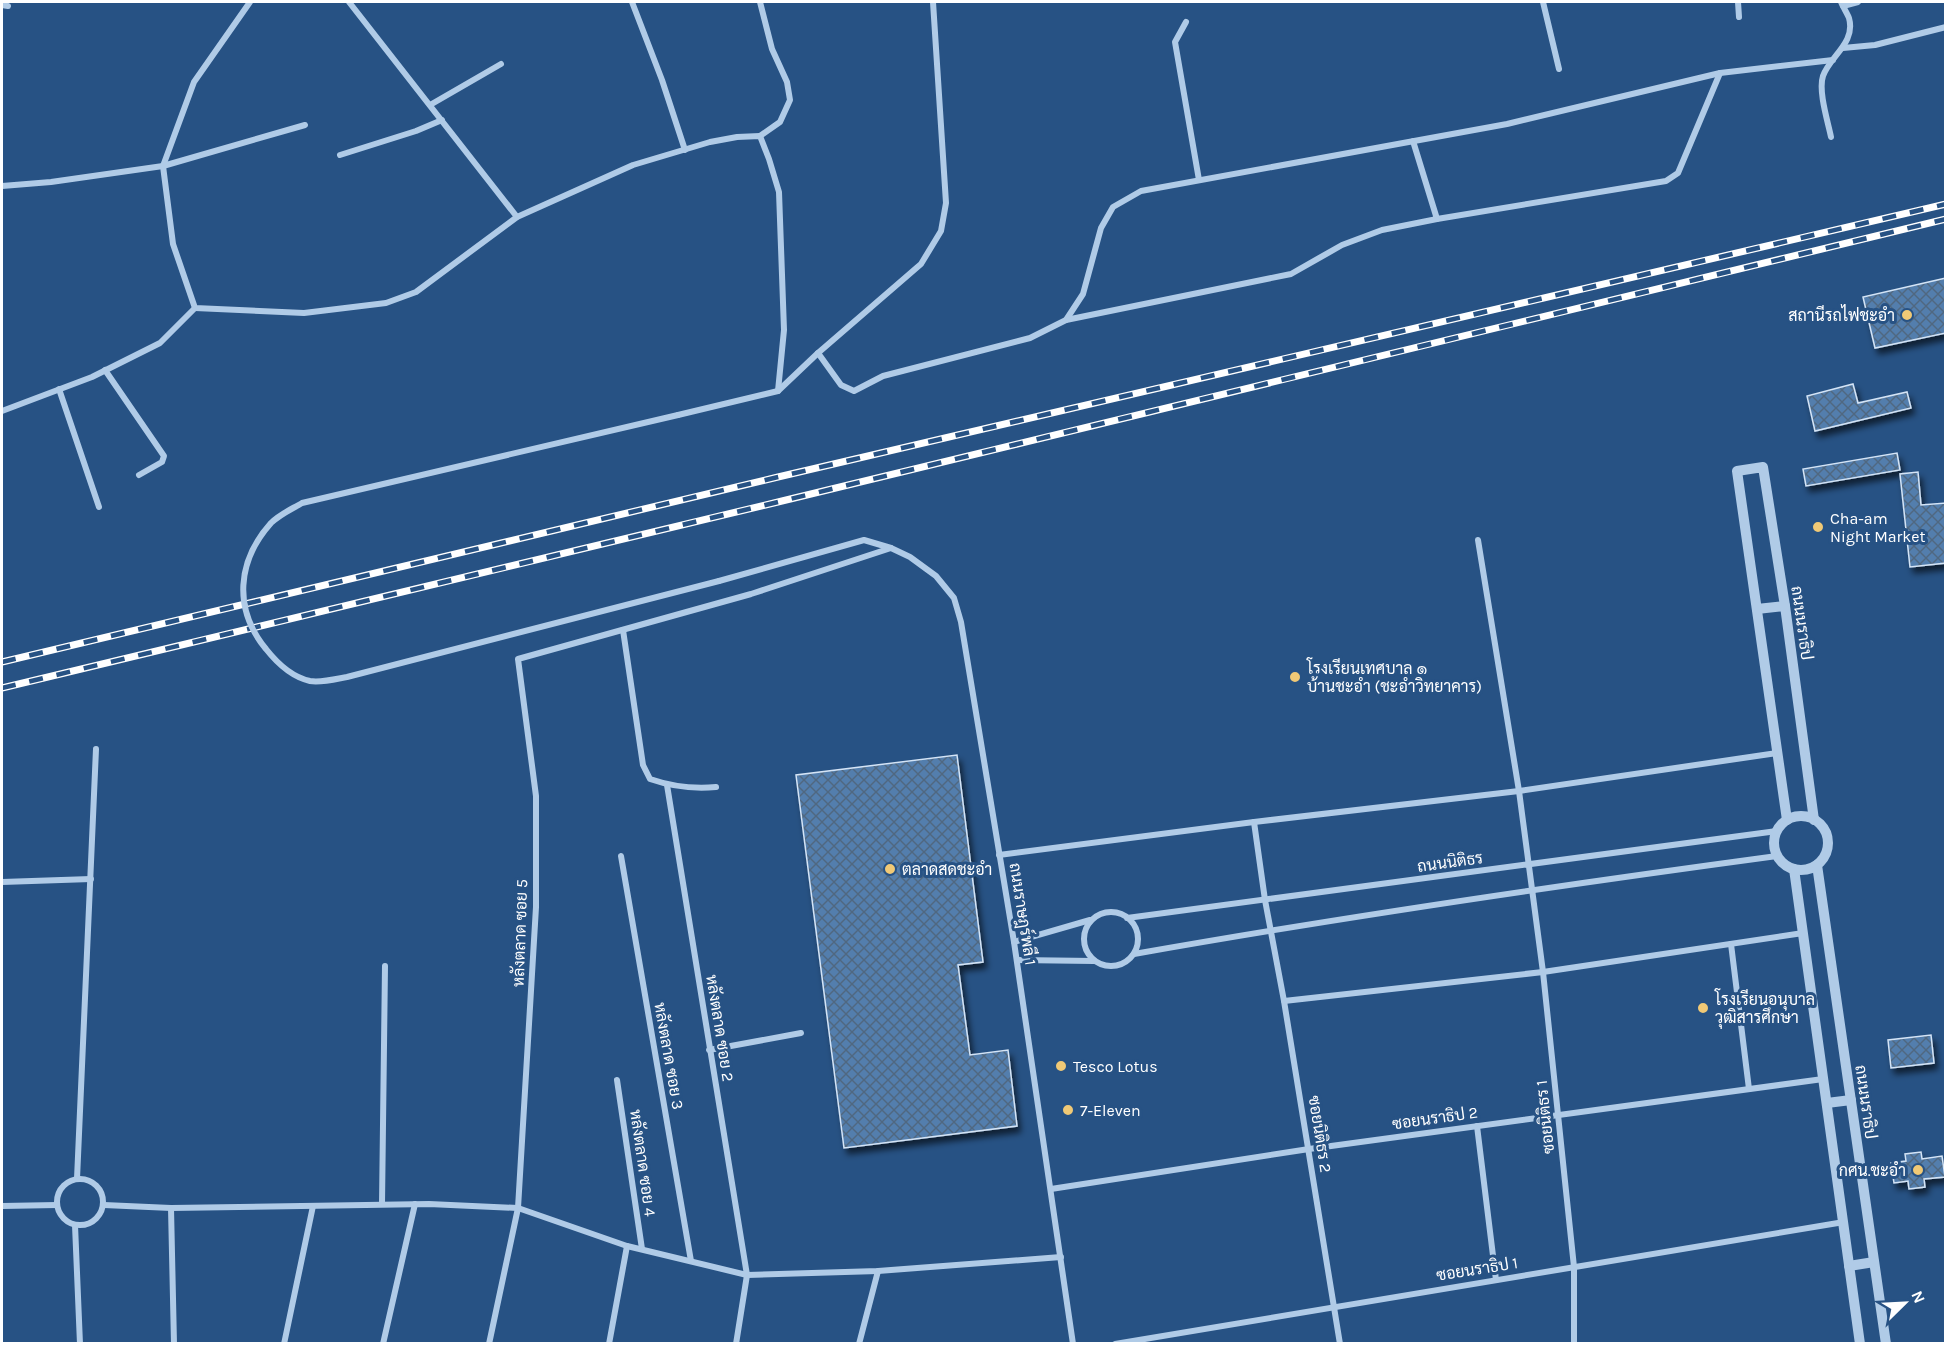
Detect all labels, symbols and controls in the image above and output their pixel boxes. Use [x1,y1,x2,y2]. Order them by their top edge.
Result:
place label: สถานีรถไฟชะอำ [1788,304,1895,325]
marker: สถานีรถไฟชะอำ [1900,308,1914,322]
place label: Cha-am Night Market [1830,509,1926,546]
marker: Cha-am Night Market [1811,520,1825,534]
street label: ถนนนราธิป [1787,585,1817,661]
place label: โรงเรียนเทศบาล ๑ บ้านชะอำ (ชะอำวิทยาคาร) [1306,657,1482,696]
marker: โรงเรียนเทศบาล ๑ บ้านชะอำ (ชะอำวิทยาคาร) [1288,670,1302,684]
street label: ถนนนิติธร [1416,848,1484,876]
place label: ตลาดสดชะอำ [902,860,992,879]
street label: ถนนราษฎร์พลี 1 [1005,861,1043,967]
marker: ตลาดสดชะอำ [883,862,897,876]
street label: หลังตลาด ซอย 5 [508,879,531,987]
street label: หลังตลาด ซอย 2 [702,973,739,1083]
place label: โรงเรียนอนุบาล วุฒิสารศึกษา [1714,988,1815,1029]
street label: หลังตลาด ซอย 3 [650,1001,689,1111]
marker: โรงเรียนอนุบาล วุฒิสารศึกษา [1696,1001,1710,1015]
place label: Tesco Lotus [1073,1057,1158,1076]
marker: Tesco Lotus [1054,1059,1068,1073]
street label: ถนนนราธิป [1851,1064,1881,1140]
street label: ซอยนิติธร 1 [1532,1079,1558,1155]
street label: ซอยนิติธร 2 [1305,1094,1335,1174]
place label: 7-Eleven [1080,1101,1141,1120]
marker: 7-Eleven [1061,1103,1075,1117]
street label: ซอยนราธิป 2 [1391,1103,1479,1133]
street label: หลังตลาด ซอย 4 [626,1108,661,1218]
place label: กศน.ชะอำ [1839,1161,1906,1180]
marker: กศน.ชะอำ [1911,1163,1925,1177]
street label: ซอยนราธิป 1 [1435,1253,1519,1285]
north arrow [1875,1273,1935,1333]
text: N [1907,1288,1929,1306]

